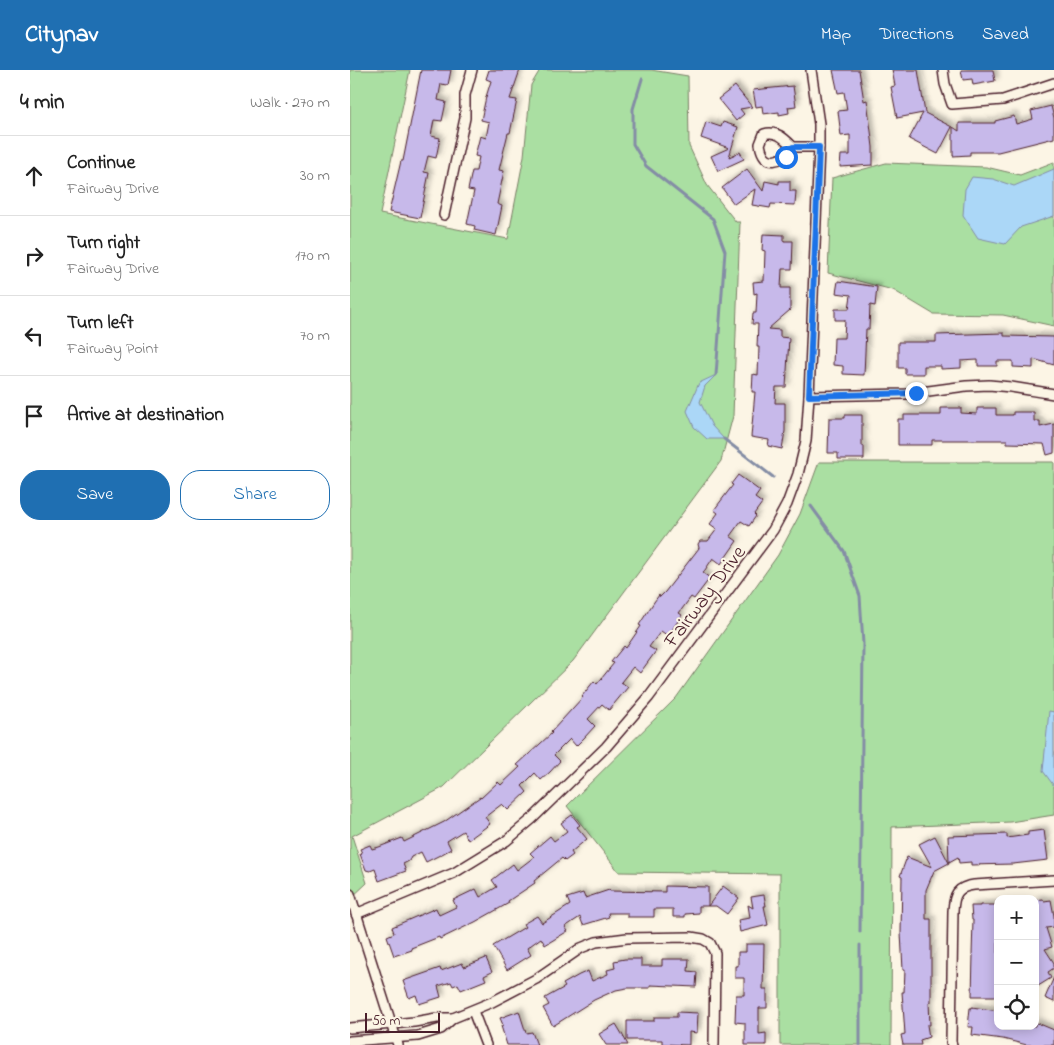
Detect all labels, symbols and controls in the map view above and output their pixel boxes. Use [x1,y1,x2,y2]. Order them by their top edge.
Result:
text: Citynav [25,18,98,53]
text: Map [821,22,851,48]
text: Directions [879,22,954,48]
text: Saved [982,22,1029,48]
text: 4 min [20,88,64,118]
text: Walk · 270 m [250,91,330,115]
route start [775,146,798,169]
text: Continue [67,150,135,177]
icon: ahead [20,162,48,190]
text: 30 m [300,164,330,188]
text: Fairway Drive [67,177,159,201]
text: Turn right [67,230,140,257]
icon: right [20,242,48,270]
text: 170 m [295,244,330,268]
text: Fairway Drive [67,257,159,281]
text: Turn left [67,310,134,337]
icon: left [20,322,48,350]
text: 70 m [300,324,330,348]
text: Fairway Point [67,337,159,361]
route end [905,382,928,405]
icon: arrive [20,402,48,430]
text: Arrive at destination [67,402,224,429]
button: Save [20,470,170,520]
button: Share [180,470,330,520]
street label: Fairway Drive [657,539,756,657]
map controls [994,895,1039,1030]
button: + [994,895,1039,940]
button: − [994,940,1039,985]
button: locate [994,985,1039,1030]
scale bar [365,1010,440,1033]
text: 50 m [372,1011,400,1032]

